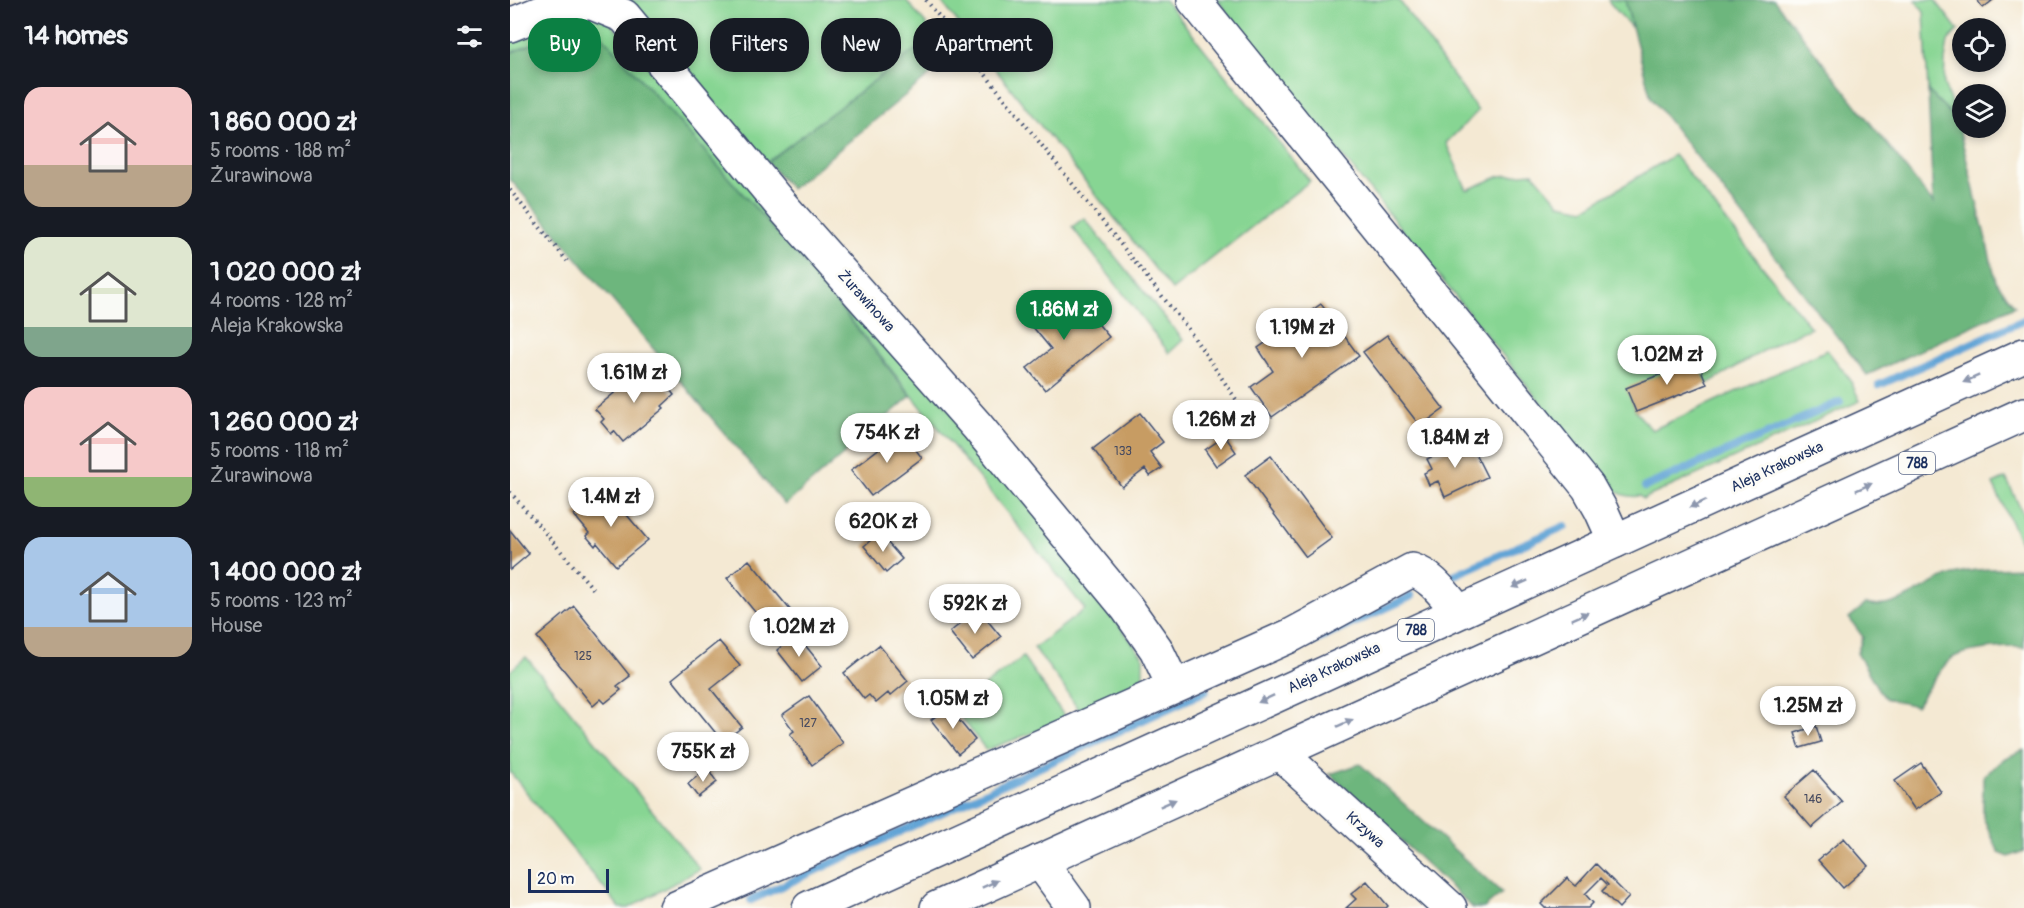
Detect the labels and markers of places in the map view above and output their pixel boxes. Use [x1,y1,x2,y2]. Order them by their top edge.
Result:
pin: 1.86M zł [1002,290,1126,341]
pin: 1.19M zł [1240,308,1364,359]
pin: 1.02M zł [1605,335,1729,386]
pin: 1.61M zł [572,353,696,404]
pin: 1.26M zł [1159,400,1283,451]
pin: 754K zł [832,413,942,464]
pin: 1.84M zł [1393,418,1517,469]
pin: 1.4M zł [556,477,666,528]
pin: 620K zł [828,502,938,553]
pin: 592K zł [920,584,1030,635]
pin: 1.02M zł [737,607,861,658]
pin: 1.05M zł [891,679,1015,730]
pin: 1.25M zł [1746,686,1870,737]
pin: 755K zł [648,732,758,783]

